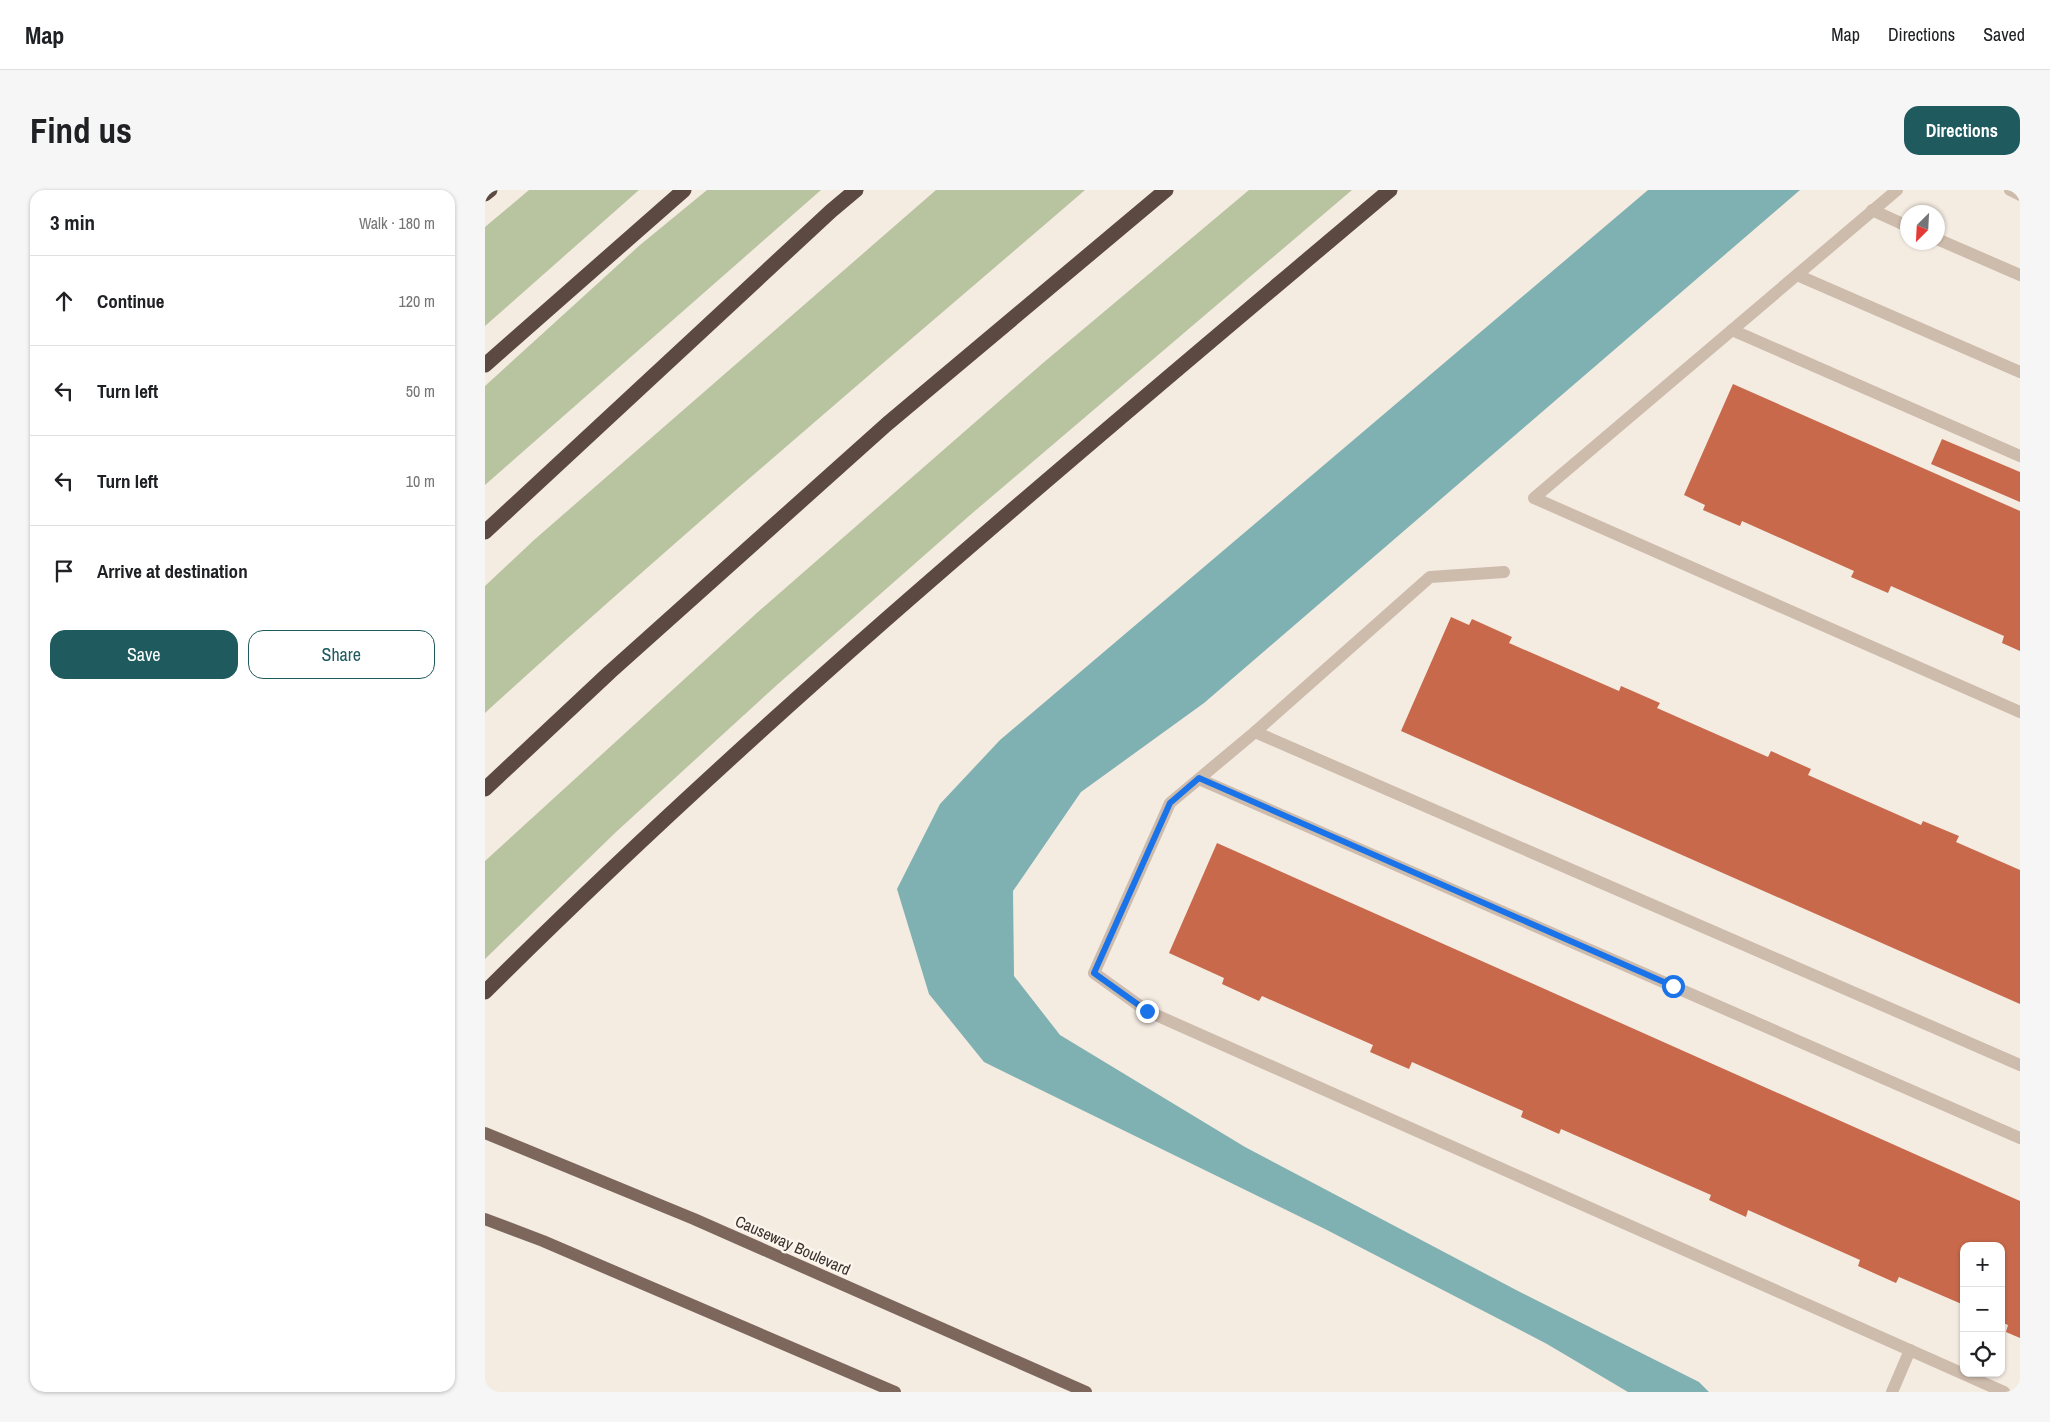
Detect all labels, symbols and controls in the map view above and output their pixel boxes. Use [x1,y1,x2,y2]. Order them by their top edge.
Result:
text: Map [25,19,64,51]
text: Map [1831,22,1860,47]
text: Directions [1888,22,1955,47]
text: Saved [1983,22,2025,47]
button: Directions [1904,106,2020,155]
text: Find us [30,107,132,154]
north arrow [1900,205,1945,250]
text: 3 min [50,208,95,237]
text: Walk · 180 m [359,212,435,234]
icon: ahead [50,287,78,315]
text: Continue [97,288,165,314]
text: 120 m [399,290,435,312]
icon: left [50,377,78,405]
text: Turn left [97,378,158,404]
text: 50 m [406,380,435,402]
icon: left [50,467,78,495]
text: Turn left [97,468,158,494]
text: 10 m [406,470,435,492]
icon: arrive [50,557,78,585]
text: Arrive at destination [97,558,248,584]
button: Save [50,630,238,679]
button: Share [248,630,435,679]
route start [1662,975,1685,998]
route end [1136,1000,1159,1023]
street label: Causeway Boulevard [732,1210,854,1280]
map controls [1960,1242,2005,1377]
button: + [1960,1242,2005,1287]
button: − [1960,1287,2005,1332]
button: locate [1960,1332,2005,1377]

